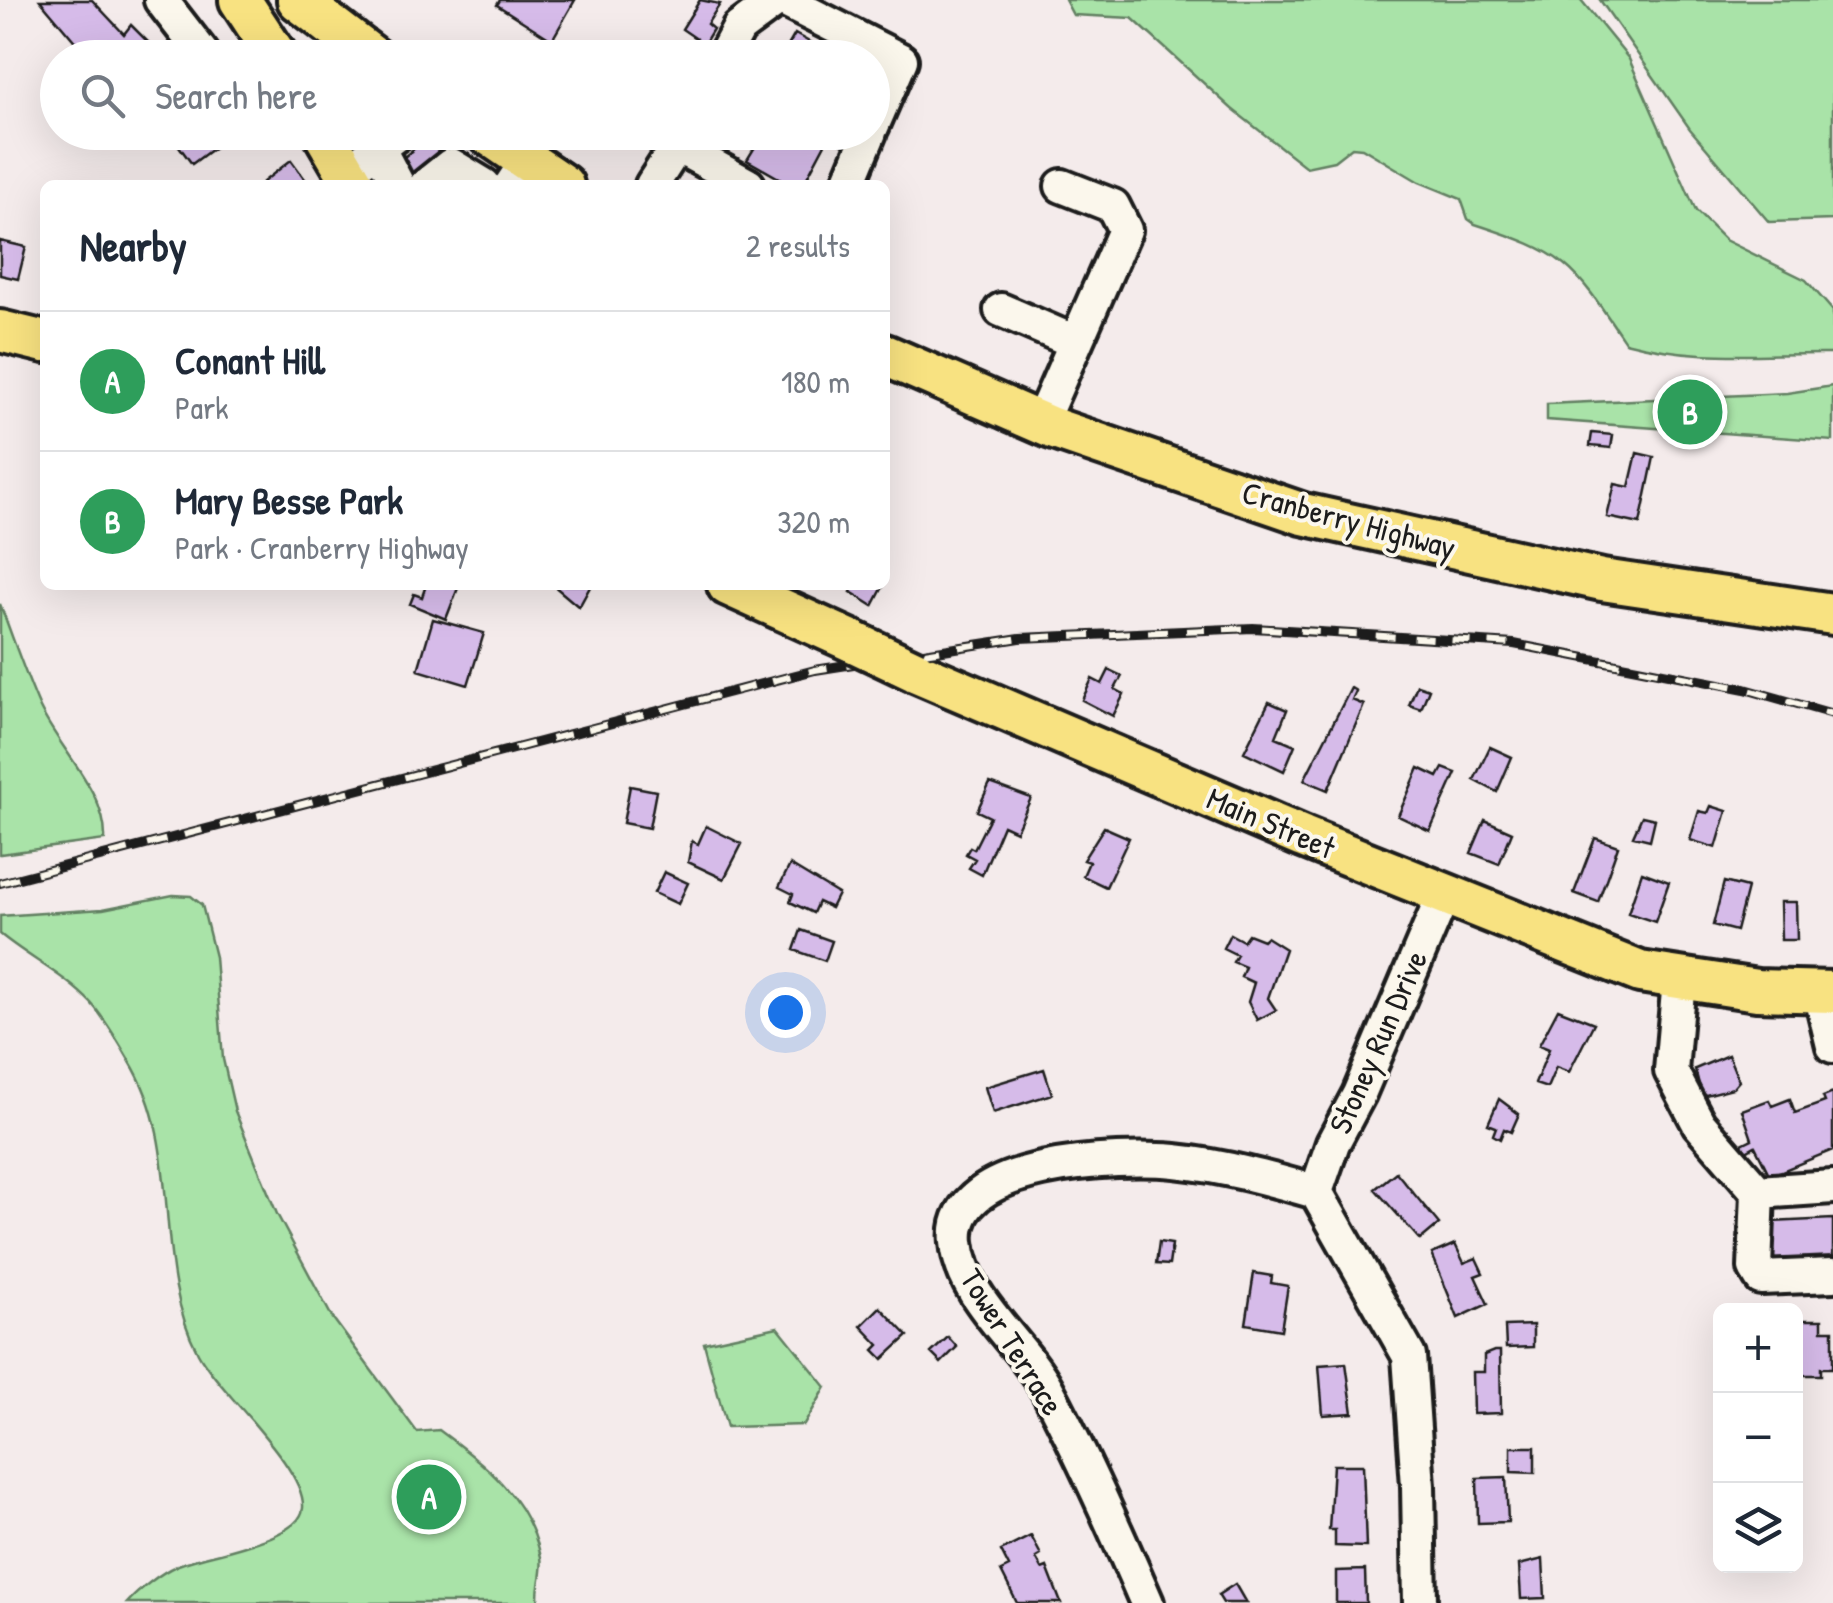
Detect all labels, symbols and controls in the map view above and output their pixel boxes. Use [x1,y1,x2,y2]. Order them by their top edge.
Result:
search box [40,40,890,150]
icon: search [75,68,130,123]
text: Search here [155,69,317,121]
text: Nearby [80,217,187,274]
text: 2 results [746,224,850,267]
text: Conant Hill [175,334,325,386]
text: A [105,360,120,403]
text: 180 m [781,360,850,403]
pin: B [1658,374,1722,450]
text: Park [175,386,229,429]
street label: Cranberry Highway [1238,470,1460,569]
text: Mary Besse Park [175,474,403,526]
text: B [104,500,121,543]
text: 320 m [777,500,850,543]
text: Park · Cranberry Highway [175,526,469,569]
street label: Main Street [1201,776,1343,869]
street label: Stoney Run Drive [1318,943,1437,1140]
your location [760,987,811,1038]
street label: Tower Terrace [950,1260,1075,1423]
map controls [1713,1303,1803,1573]
button: + [1713,1303,1803,1393]
button: − [1713,1393,1803,1483]
pin: A [396,1460,462,1534]
button: layers [1713,1483,1803,1573]

